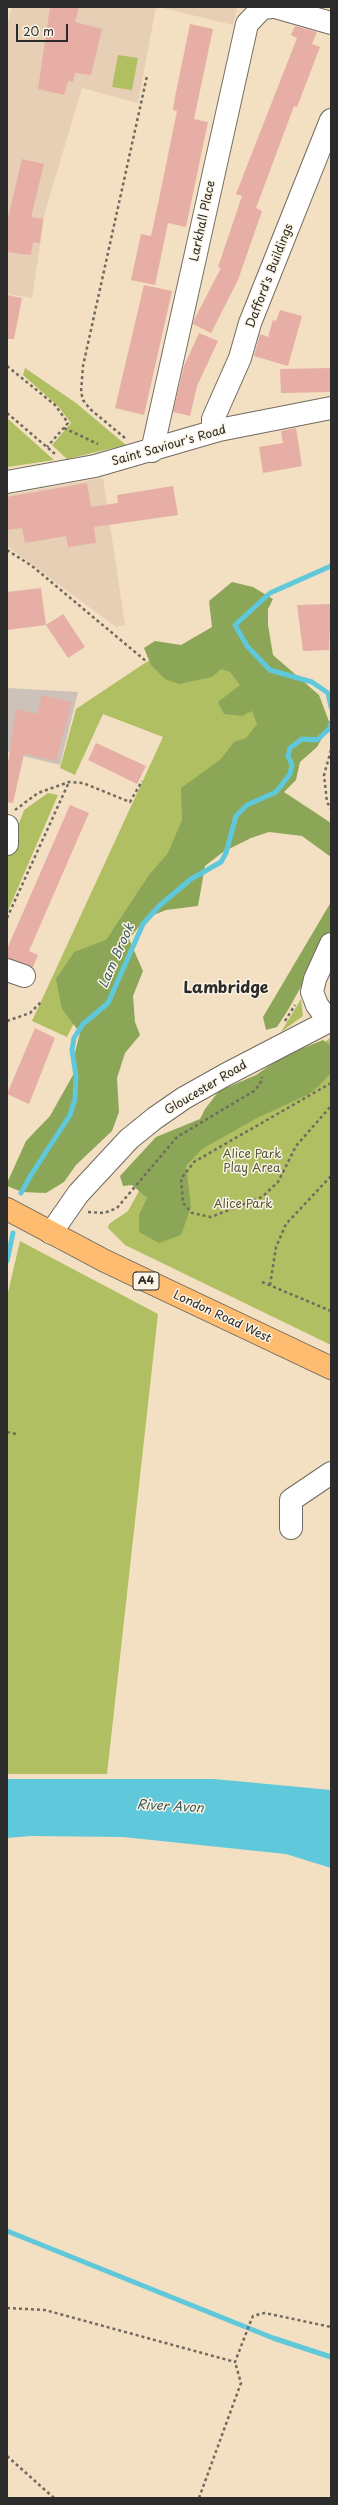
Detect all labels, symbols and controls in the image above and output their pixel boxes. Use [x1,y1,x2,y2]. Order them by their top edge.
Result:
scale bar [18,16,70,42]
text: 20 m [23,22,54,40]
street label: Larkhall Place [187,179,219,263]
street label: Dafford's Buildings [243,222,297,330]
street label: Saint Saviour's Road [110,423,228,469]
water label: Lam Brook [96,921,138,991]
district label: Lambridge [183,979,269,999]
street label: Gloucester Road [162,1058,250,1118]
park label: Alice Park Play Area [223,1148,281,1176]
park label: Alice Park [214,1198,272,1212]
road number: A4 [133,1272,159,1290]
street label: London Road West [171,1288,273,1346]
water label: River Avon [136,1797,204,1817]

